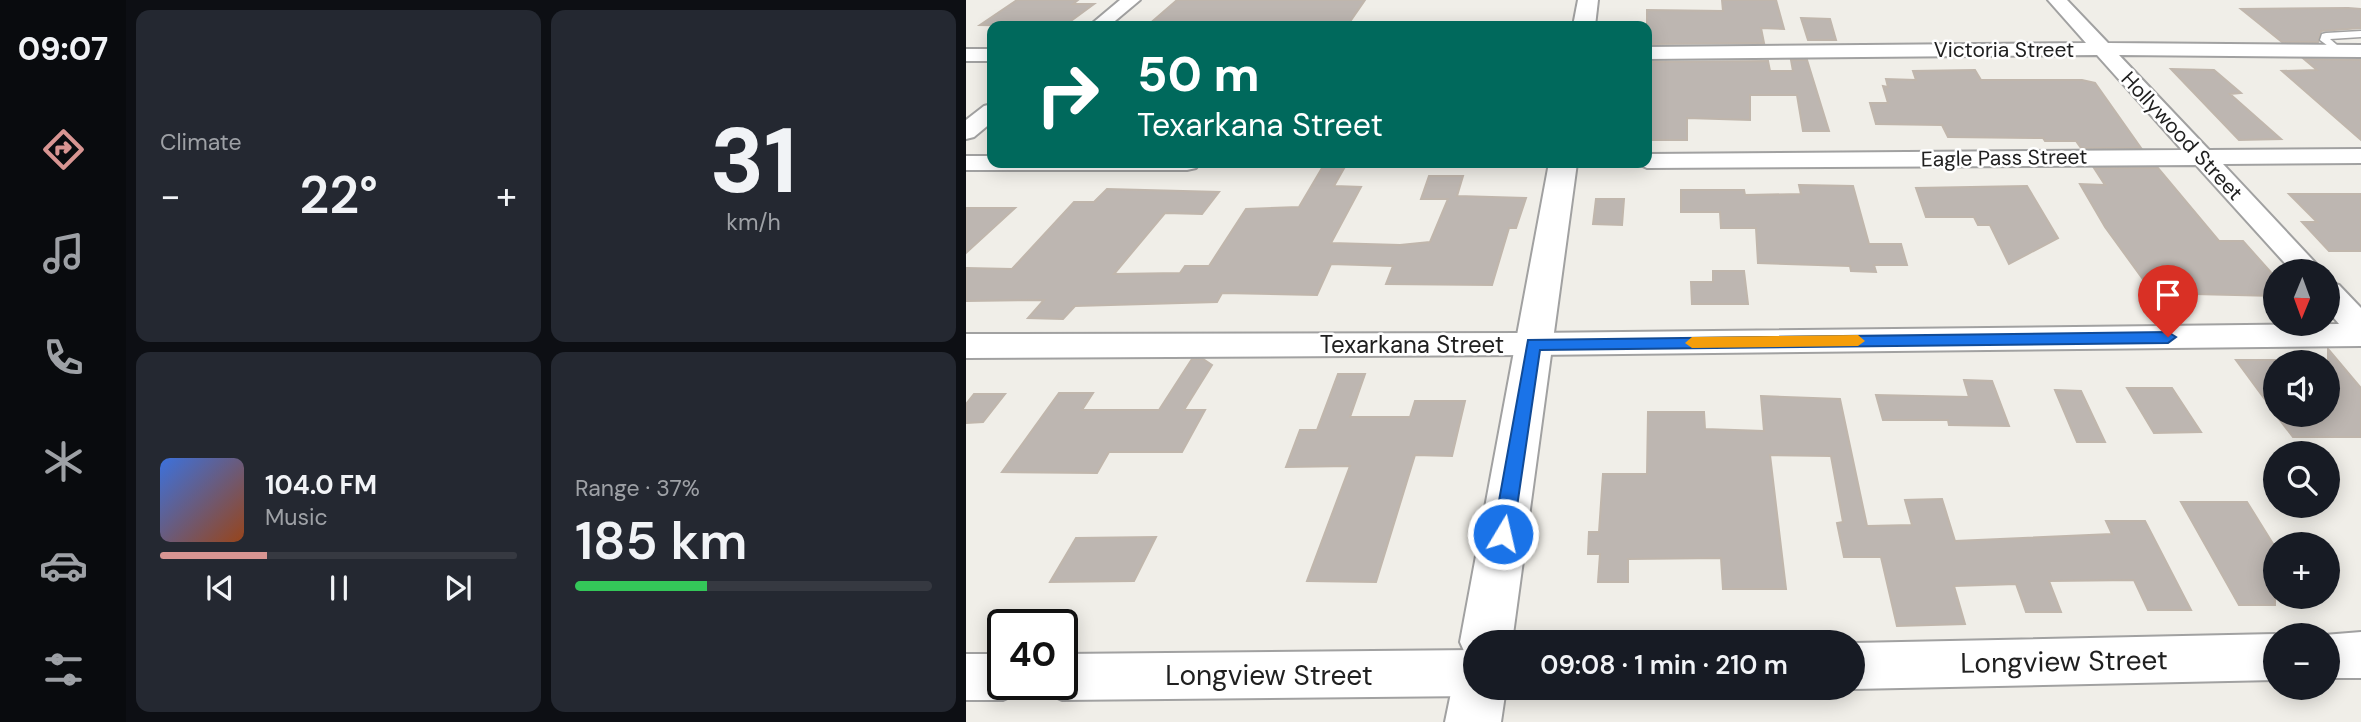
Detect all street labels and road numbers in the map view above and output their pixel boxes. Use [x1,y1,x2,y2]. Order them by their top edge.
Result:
street label: Victoria Street [1934,36,2074,64]
street label: Hollywood Street [2115,66,2249,206]
street label: Eagle Pass Street [1921,143,2087,173]
street label: Texarkana Street [1320,329,1504,360]
street label: Longview Street [1960,641,2168,682]
street label: Longview Street [1165,657,1373,694]

